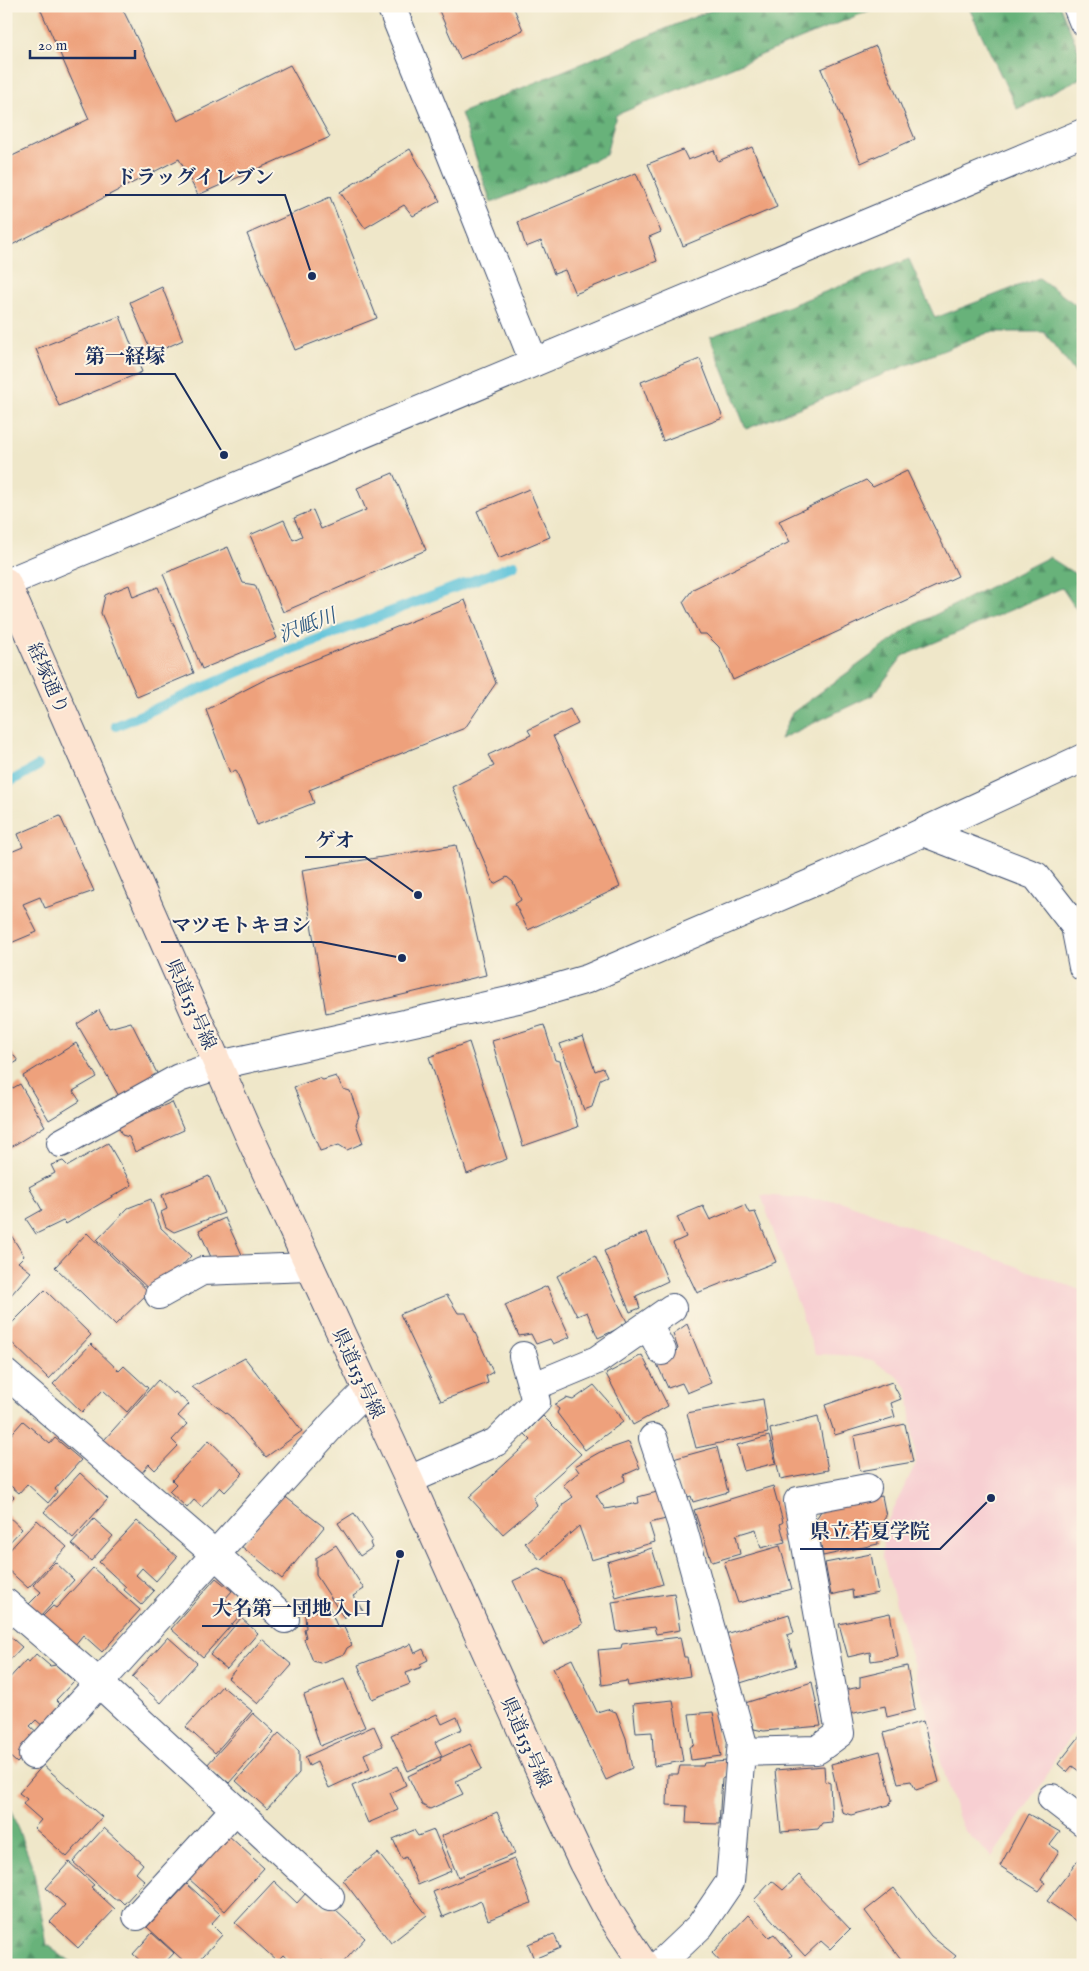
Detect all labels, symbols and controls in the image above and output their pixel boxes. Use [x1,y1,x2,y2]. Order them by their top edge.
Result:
scale bar [30,28,135,60]
text: 20 m [38,36,68,55]
callout: ドラッグイレブン [105,160,285,195]
text: ドラッグイレブン [116,166,274,191]
callout: 第一経塚 [75,339,175,374]
text: 第一経塚 [85,345,165,370]
water label: 沢岻川 [275,603,342,649]
street label: 経塚通り [21,639,74,718]
callout: ゲオ [305,822,365,857]
text: ゲオ [315,829,355,854]
callout: マツモトキヨシ [161,907,321,942]
text: マツモトキヨシ [171,914,311,939]
street label: 県道153号線 [159,956,221,1054]
street label: 県道153号線 [326,1325,389,1423]
callout: 県立若夏学院 [800,1514,940,1549]
text: 県立若夏学院 [810,1520,930,1545]
callout: 大名第一団地入口 [202,1591,382,1626]
text: 大名第一団地入口 [212,1597,372,1622]
street label: 県道153号線 [494,1694,556,1792]

